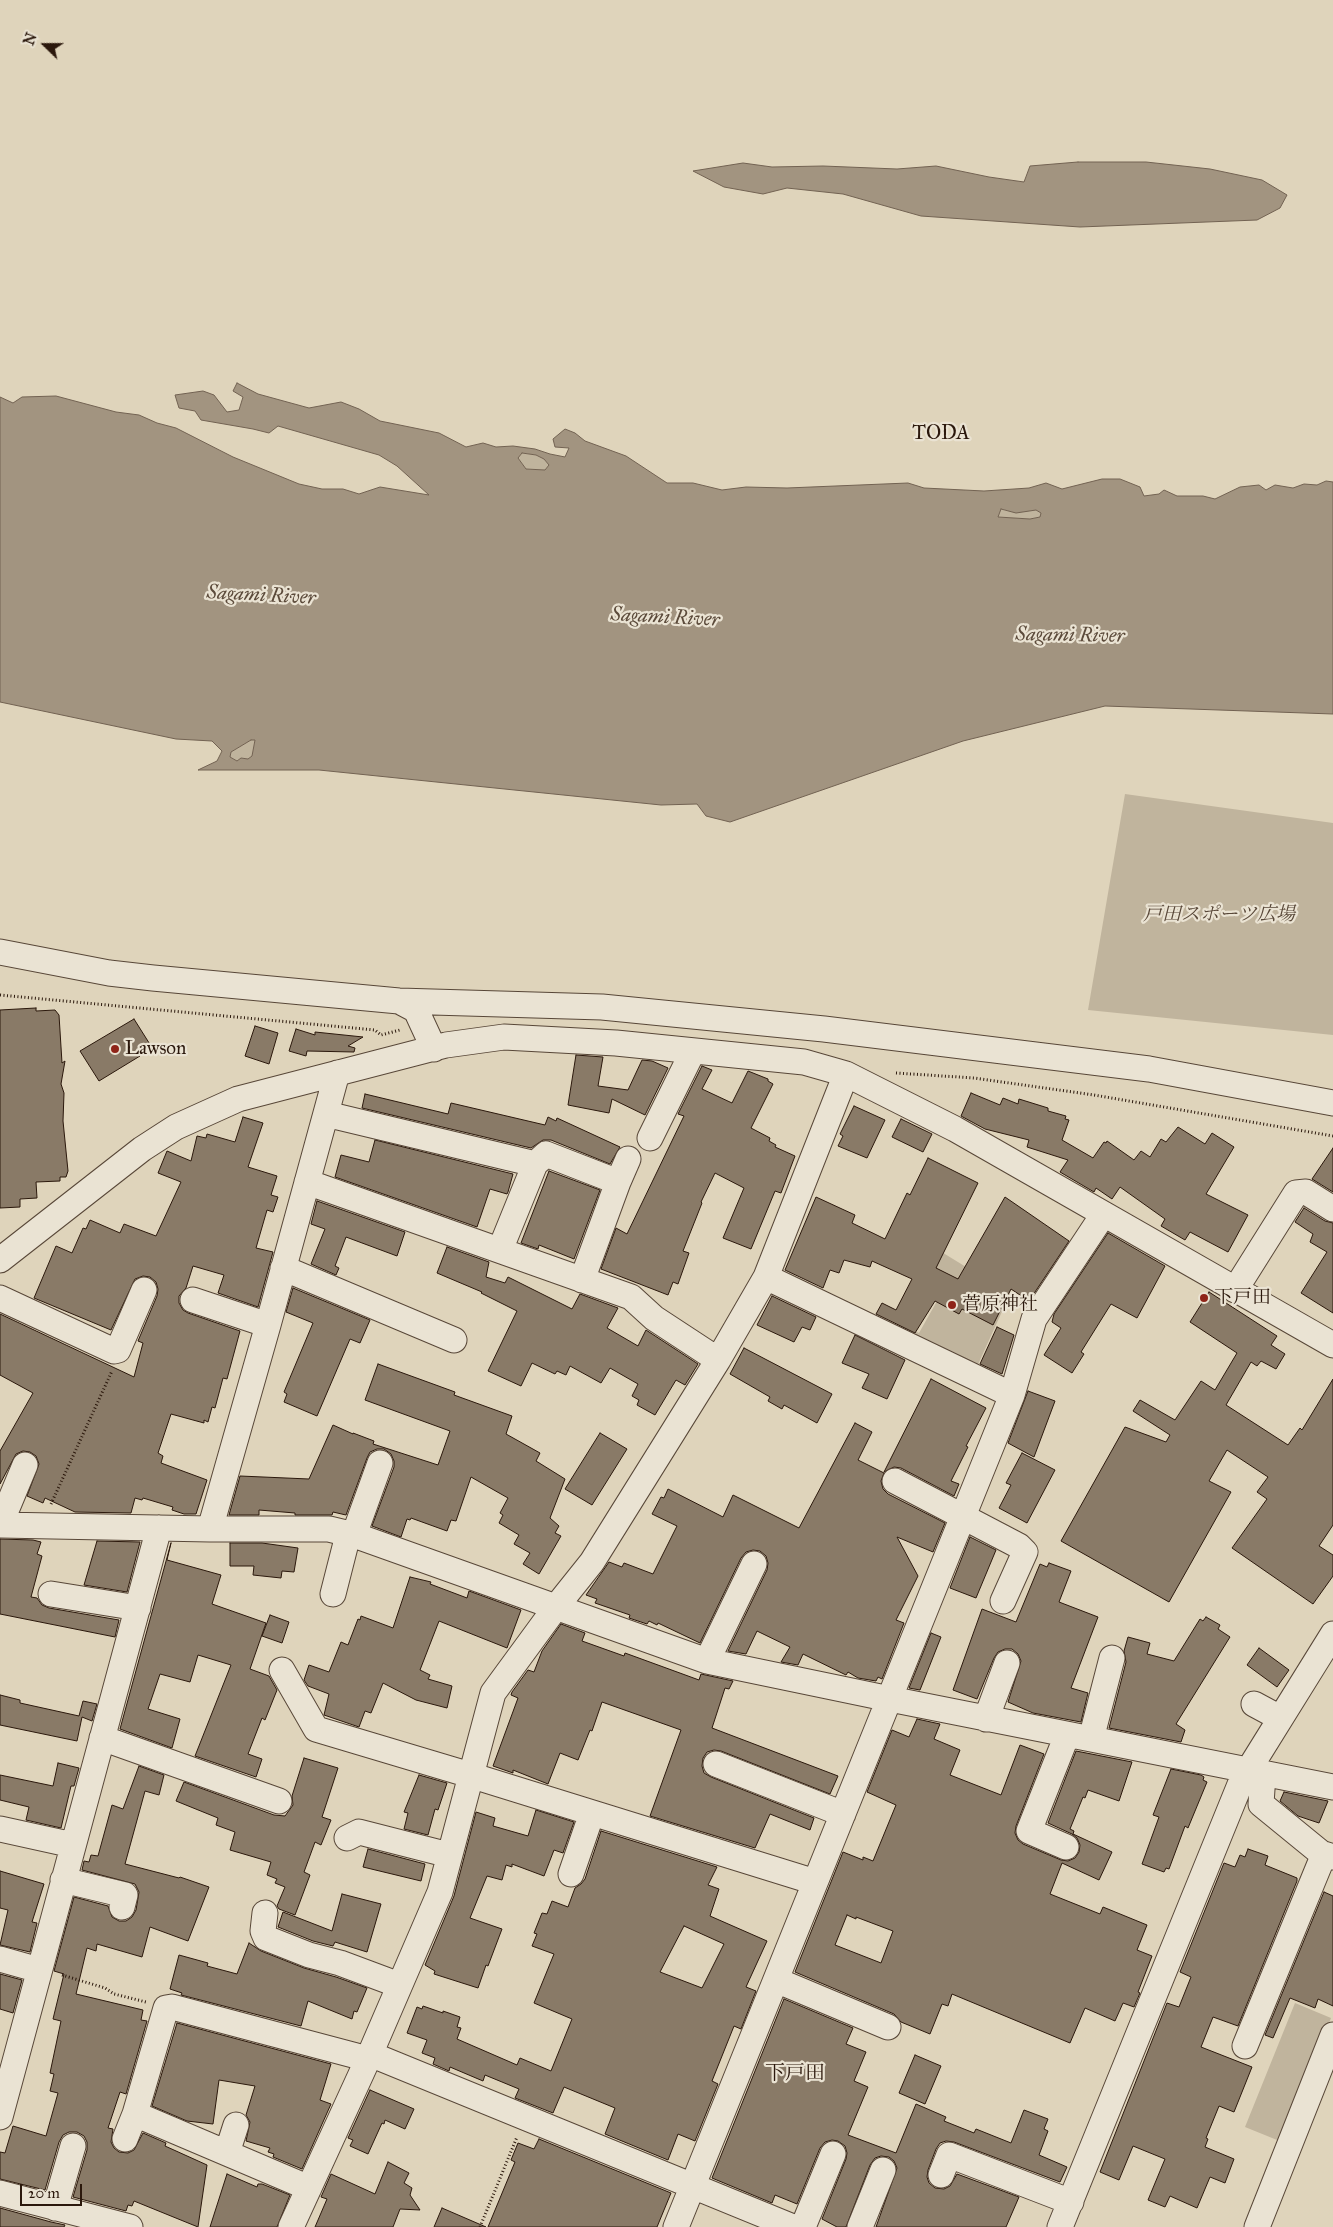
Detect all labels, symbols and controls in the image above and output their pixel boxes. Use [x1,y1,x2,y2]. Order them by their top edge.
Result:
north arrow [20,20,70,70]
text: N [21,31,41,48]
district label: TODA [910,422,972,446]
water label: Sagami River [206,581,316,611]
water label: Sagami River [610,603,720,633]
water label: Sagami River [1015,623,1125,649]
park label: 戸田スポーツ広場 [1143,904,1295,926]
place label: Lawson [125,1038,186,1060]
marker: Lawson [109,1043,121,1055]
place label: 下戸田 [1214,1287,1271,1309]
marker: 下戸田 [1198,1292,1210,1304]
place label: 菅原神社 [962,1294,1038,1316]
marker: 菅原神社 [946,1299,958,1311]
district label: 下戸田 [765,2062,825,2086]
scale bar [22,2174,85,2206]
text: 20 m [28,2184,60,2202]

